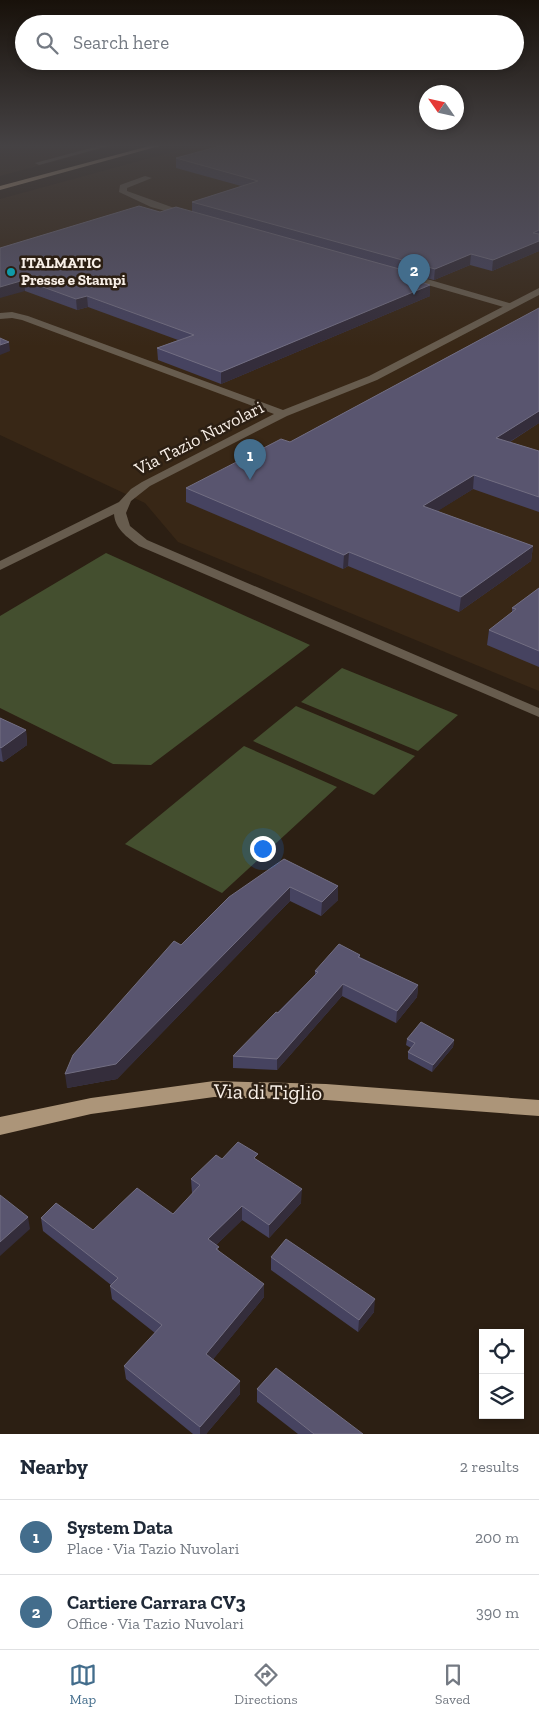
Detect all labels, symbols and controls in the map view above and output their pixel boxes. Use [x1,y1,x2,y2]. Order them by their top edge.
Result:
search box [15,15,524,70]
icon: search [33,29,61,57]
text: Search here [73,31,169,54]
north arrow [419,85,464,130]
place label: ITALMATIC Presse e Stampi [21,254,126,289]
pin: 2 [398,254,430,295]
marker: ITALMATIC Presse e Stampi [5,266,17,278]
street label: Via Tazio Nuvolari [130,396,267,480]
pin: 1 [234,439,266,480]
your location [250,836,276,862]
street label: Via di Tiglio [213,1078,322,1105]
map controls [479,1329,524,1419]
button: locate [479,1329,524,1374]
button: layers [479,1374,524,1419]
text: Nearby [20,1454,88,1479]
text: 2 results [460,1457,519,1476]
text: System Data [67,1516,173,1539]
text: 1 [33,1528,39,1547]
text: 200 m [475,1528,519,1547]
text: Place · Via Tazio Nuvolari [67,1539,239,1558]
text: Cartiere Carrara CV3 [67,1591,246,1614]
text: 2 [32,1603,40,1622]
text: 390 m [476,1603,519,1622]
text: Office · Via Tazio Nuvolari [67,1614,244,1633]
tab: Map [69,1661,97,1708]
tab: Directions [234,1661,298,1708]
tab: Saved [435,1661,470,1708]

